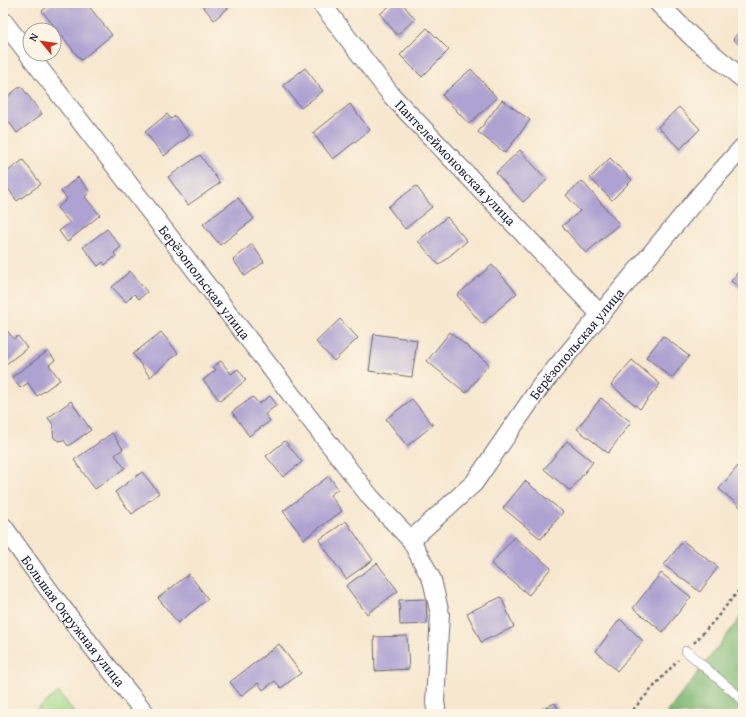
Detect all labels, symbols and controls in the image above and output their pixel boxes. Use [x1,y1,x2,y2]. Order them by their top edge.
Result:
north arrow [22,22,62,62]
text: N [24,29,42,44]
street label: Пантелеймоновская улица [391,95,521,230]
street label: Берёзопольская улица [154,221,255,344]
street label: Берёзопольская улица [524,283,629,404]
street label: Большая Окружная улица [17,551,130,691]

